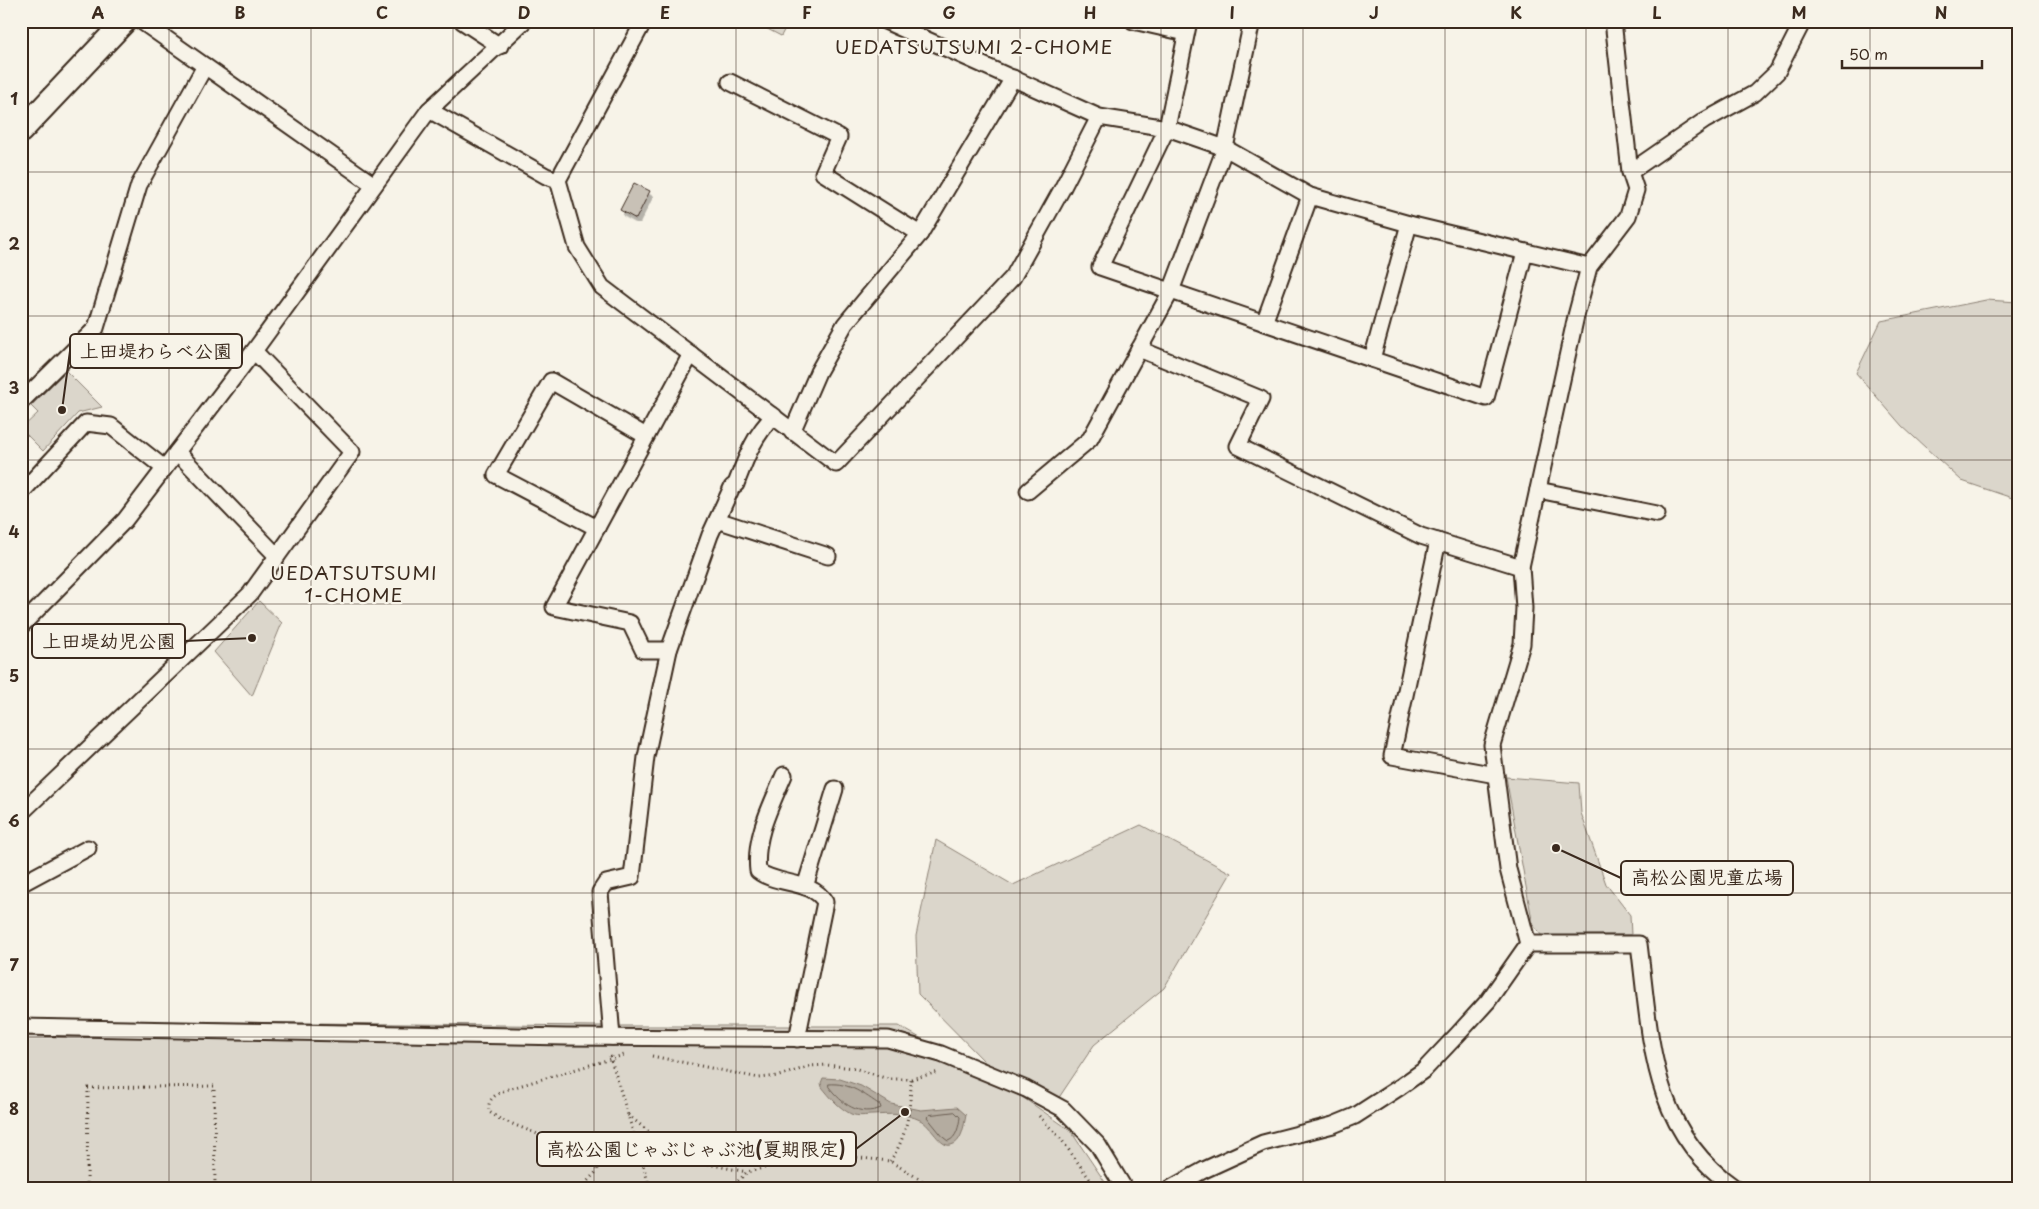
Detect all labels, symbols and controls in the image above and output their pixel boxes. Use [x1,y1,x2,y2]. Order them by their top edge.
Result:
text: A [92,0,105,24]
text: B [235,0,246,24]
text: C [376,0,388,24]
text: D [518,0,530,24]
text: E [660,0,670,24]
text: F [802,0,812,24]
text: G [942,0,956,24]
text: H [1084,0,1096,24]
text: I [1229,0,1235,24]
text: J [1369,0,1379,24]
text: K [1510,0,1522,24]
text: L [1652,0,1662,24]
text: M [1791,0,1807,24]
text: N [1935,0,1947,24]
district label: UEDATSUTSUMI 2-CHOME [835,32,1113,60]
scale bar [1842,38,1982,70]
text: 50 m [1849,42,1888,65]
text: 1 [10,86,18,110]
text: 2 [8,231,20,255]
callout: 上田堤わらべ公園 [70,334,242,368]
text: 上田堤わらべ公園 [80,336,232,364]
text: 3 [9,375,19,399]
text: 4 [9,519,20,543]
district label: UEDATSUTSUMI 1-CHOME [270,558,438,608]
callout: 上田堤幼児公園 [32,624,185,658]
text: 上田堤幼児公園 [42,626,176,654]
text: 5 [9,663,19,687]
text: 6 [8,808,20,832]
callout: 高松公園児童広場 [1621,861,1793,895]
text: 高松公園児童広場 [1631,862,1783,890]
text: 7 [9,952,19,976]
text: 8 [9,1096,19,1120]
callout: 高松公園じゃぶじゃぶ池(夏期限定) [537,1132,856,1166]
text: 高松公園じゃぶじゃぶ池(夏期限定) [546,1134,846,1162]

